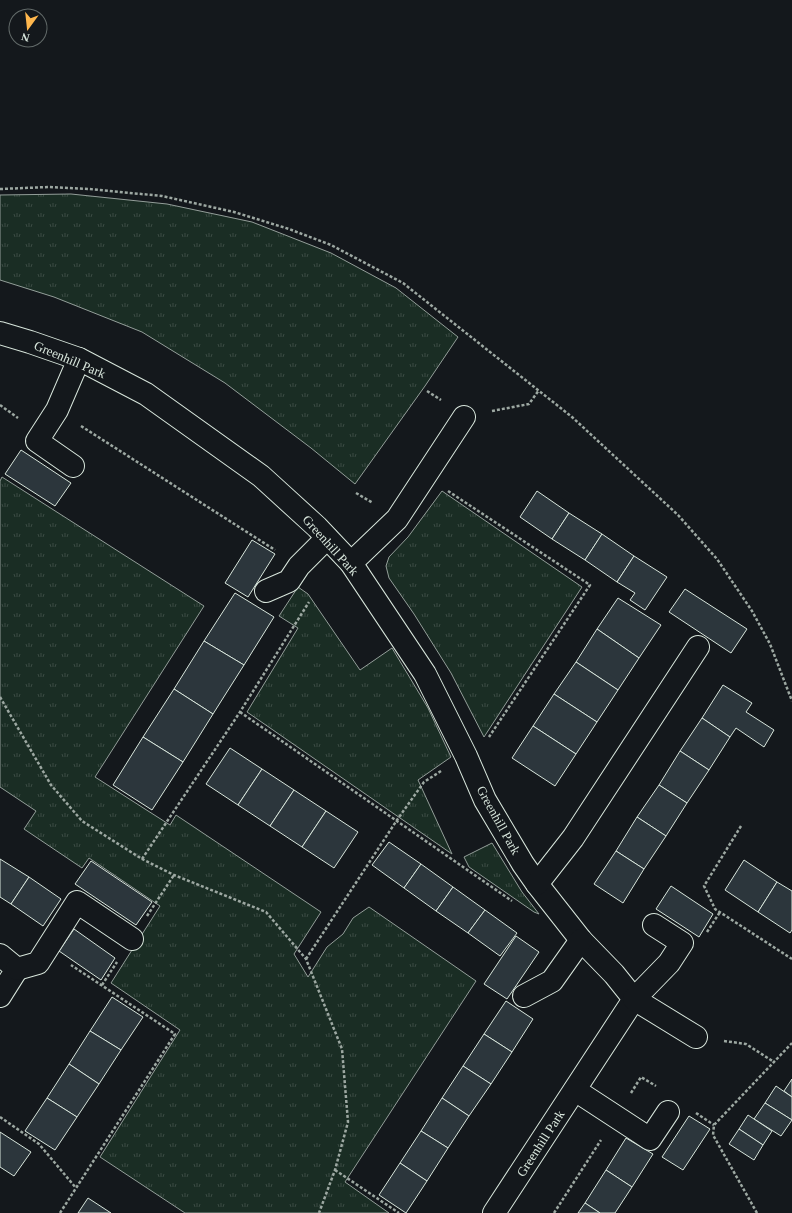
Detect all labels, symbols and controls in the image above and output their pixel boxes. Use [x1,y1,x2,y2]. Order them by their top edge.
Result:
north arrow [8,8,48,48]
text: N [20,31,31,44]
street label: Greenhill Park [32,338,108,381]
street label: Greenhill Park [300,512,362,579]
street label: Greenhill Park [474,783,524,858]
street label: Greenhill Park [513,1107,568,1179]

